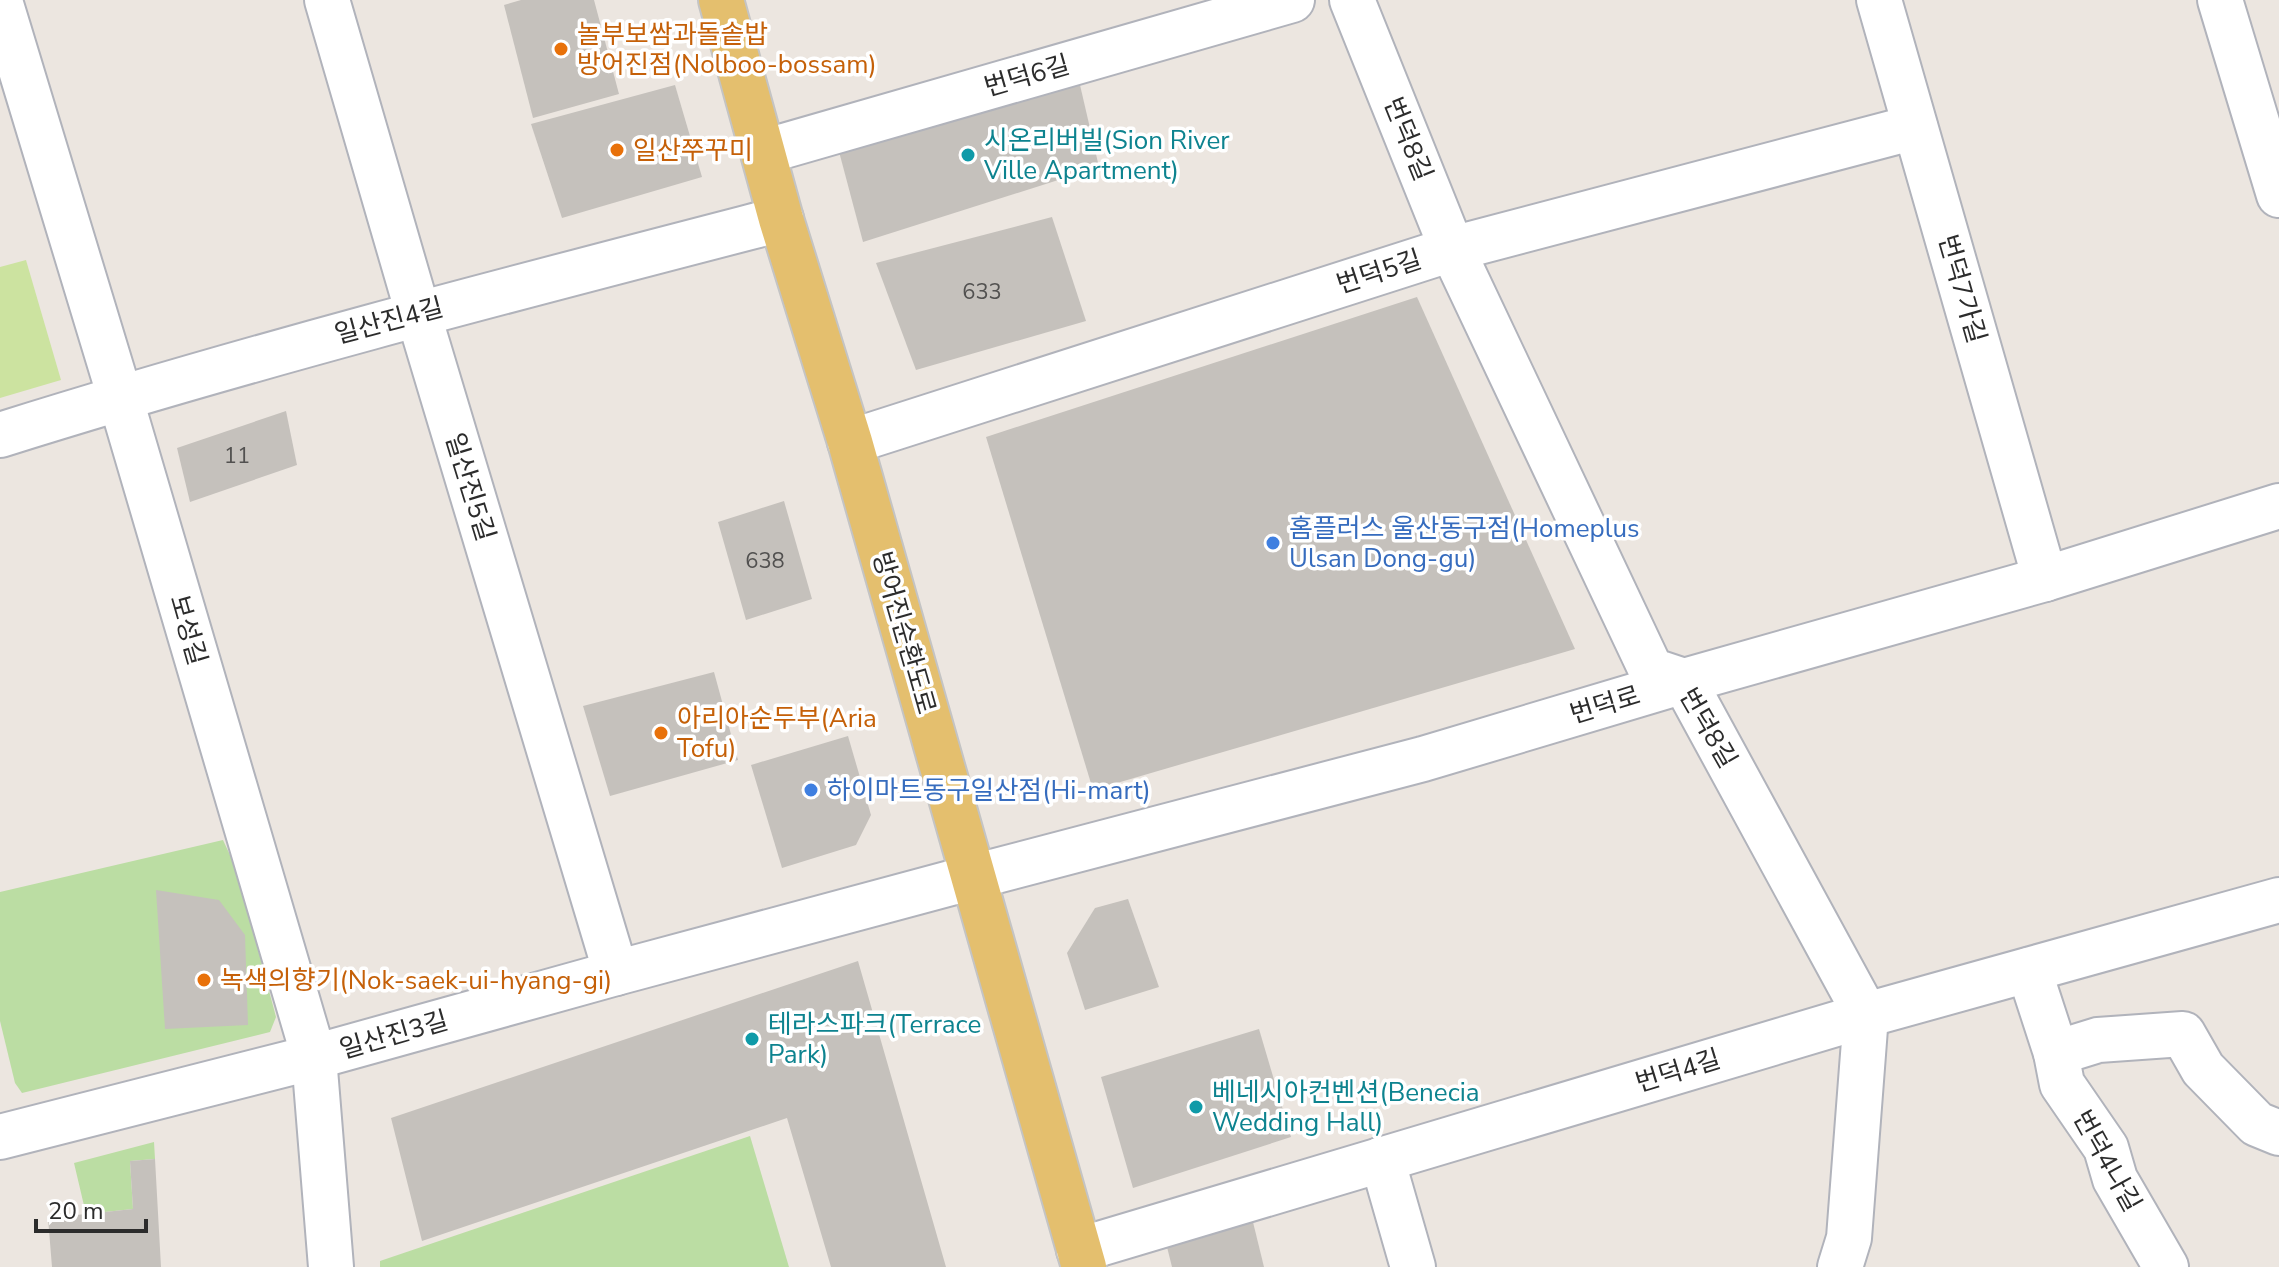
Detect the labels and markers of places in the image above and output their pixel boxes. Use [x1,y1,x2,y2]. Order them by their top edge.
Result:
place label: 놀부보쌈과돌솥밥 방어진점(Nolboo-bossam) [577,17,877,82]
marker: 놀부보쌈과돌솥밥 방어진점(Nolboo-bossam) [552,40,570,58]
place label: 시온리버빌(Sion River Ville Apartment) [983,123,1230,188]
place label: 일산쭈꾸미 [633,133,753,168]
marker: 일산쭈꾸미 [608,141,626,159]
marker: 시온리버빌(Sion River Ville Apartment) [959,146,977,164]
place label: 홈플러스 울산동구점(Homeplus Ulsan Dong-gu) [1289,511,1639,576]
marker: 홈플러스 울산동구점(Homeplus Ulsan Dong-gu) [1264,534,1282,552]
place label: 아리아순두부(Aria Tofu) [677,701,877,766]
marker: 아리아순두부(Aria Tofu) [652,724,670,742]
place label: 하이마트동구일산점(Hi-mart) [827,773,1151,808]
marker: 하이마트동구일산점(Hi-mart) [802,781,820,799]
place label: 녹색의향기(Nok-saek-ui-hyang-gi) [220,963,612,998]
marker: 녹색의향기(Nok-saek-ui-hyang-gi) [195,971,213,989]
place label: 테라스파크(Terrace Park) [768,1007,981,1072]
marker: 테라스파크(Terrace Park) [743,1030,761,1048]
place label: 베네시아컨벤션(Benecia Wedding Hall) [1212,1075,1480,1140]
marker: 베네시아컨벤션(Benecia Wedding Hall) [1187,1098,1205,1116]

